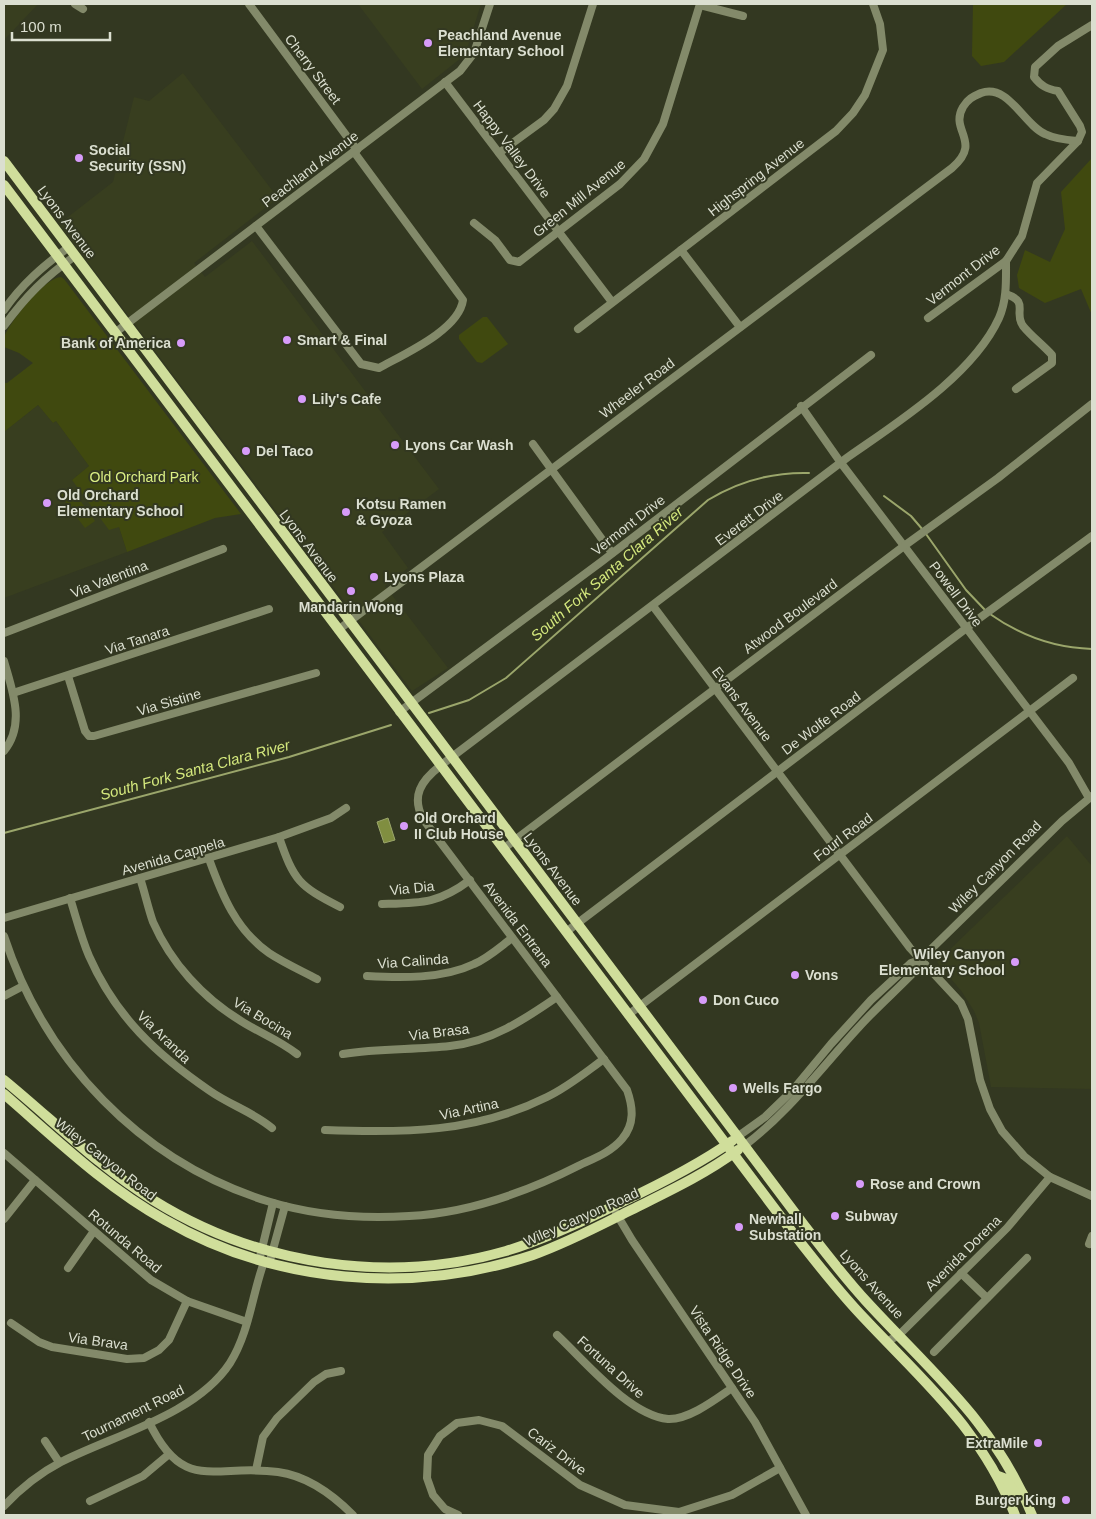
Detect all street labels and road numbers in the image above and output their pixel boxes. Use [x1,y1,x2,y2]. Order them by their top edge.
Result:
street label: Cherry Street [282,31,345,107]
street label: Happy Valley Drive [470,97,554,201]
street label: Peachland Avenue [259,127,362,210]
street label: Highspring Avenue [705,134,807,219]
street label: Green Mill Avenue [530,156,629,240]
street label: Lyons Avenue [34,182,100,262]
street label: Vermont Drive [923,241,1003,309]
street label: Wheeler Road [596,355,678,421]
street label: Everett Drive [712,487,786,549]
street label: Vermont Drive [588,491,668,559]
street label: Lyons Avenue [276,506,342,586]
street label: Via Valentina [68,557,150,601]
street label: Powell Drive [926,558,986,630]
street label: Atwood Boulevard [740,575,840,657]
street label: Via Tanara [103,622,171,658]
street label: Evans Avenue [709,664,775,745]
street label: Via Sistine [135,685,203,719]
street label: De Wolfe Road [778,688,864,758]
street label: Fourl Road [811,810,875,864]
street label: Wiley Canyon Road [946,818,1044,916]
street label: Lyons Avenue [520,829,586,909]
street label: Avenida Cappela [120,834,227,878]
street label: Via Dia [389,878,435,898]
street label: Avenida Entrana [481,878,556,970]
street label: Via Calinda [377,951,449,971]
street label: Via Bocina [230,994,296,1042]
street label: Via Aranda [134,1008,194,1067]
street label: Via Brasa [408,1020,470,1044]
street label: Via Artina [438,1095,500,1123]
street label: Wiley Canyon Road [52,1115,160,1203]
street label: Wiley Canyon Road [521,1185,641,1249]
street label: Rotunda Road [85,1206,165,1276]
street label: Avenida Dorena [922,1212,1004,1294]
street label: Lyons Avenue [837,1246,907,1322]
street label: Vista Ridge Drive [686,1303,760,1401]
street label: Via Brava [67,1329,129,1353]
street label: Fortuna Drive [574,1333,648,1401]
street label: Tournament Road [79,1381,187,1445]
street label: Cariz Drive [525,1424,590,1478]

